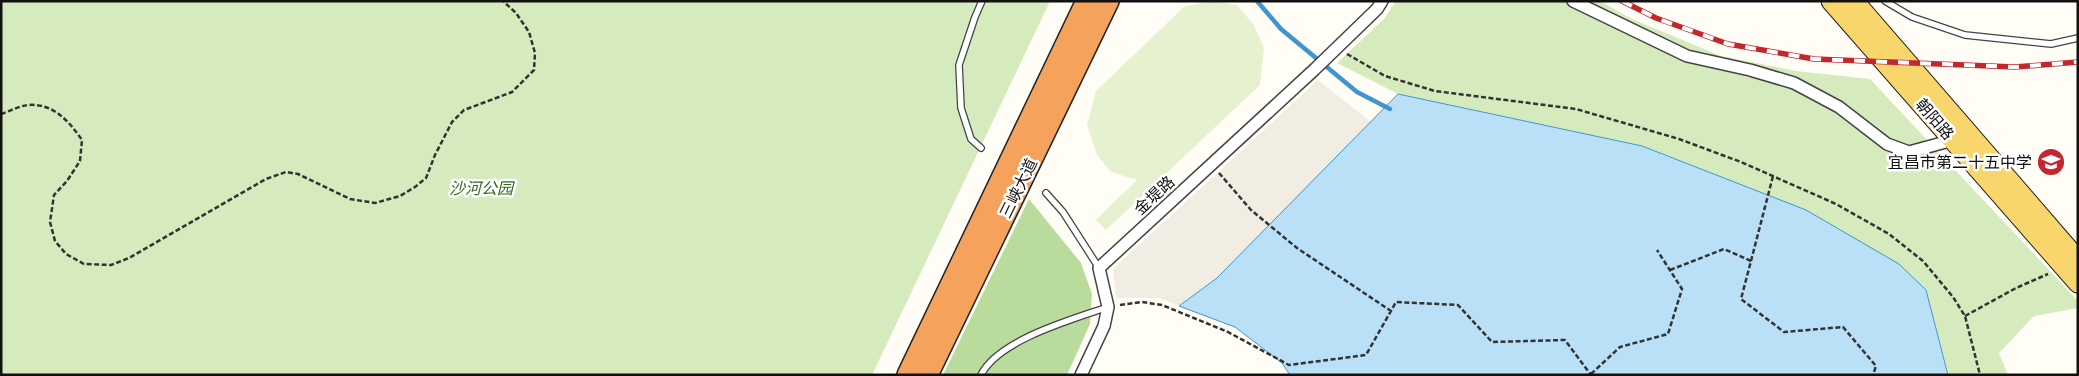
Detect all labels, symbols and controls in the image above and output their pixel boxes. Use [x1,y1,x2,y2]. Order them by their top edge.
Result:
street label: 朝阳路 [1909,94,1959,146]
school or university icon: 宜昌市第二十五中学 [2036,147,2066,177]
place label: 宜昌市第二十五中学 [1888,151,2032,175]
street label: 三峡大道 [994,154,1044,222]
street label: 金堤路 [1129,171,1180,221]
park label: 沙河公园 [449,177,515,201]

